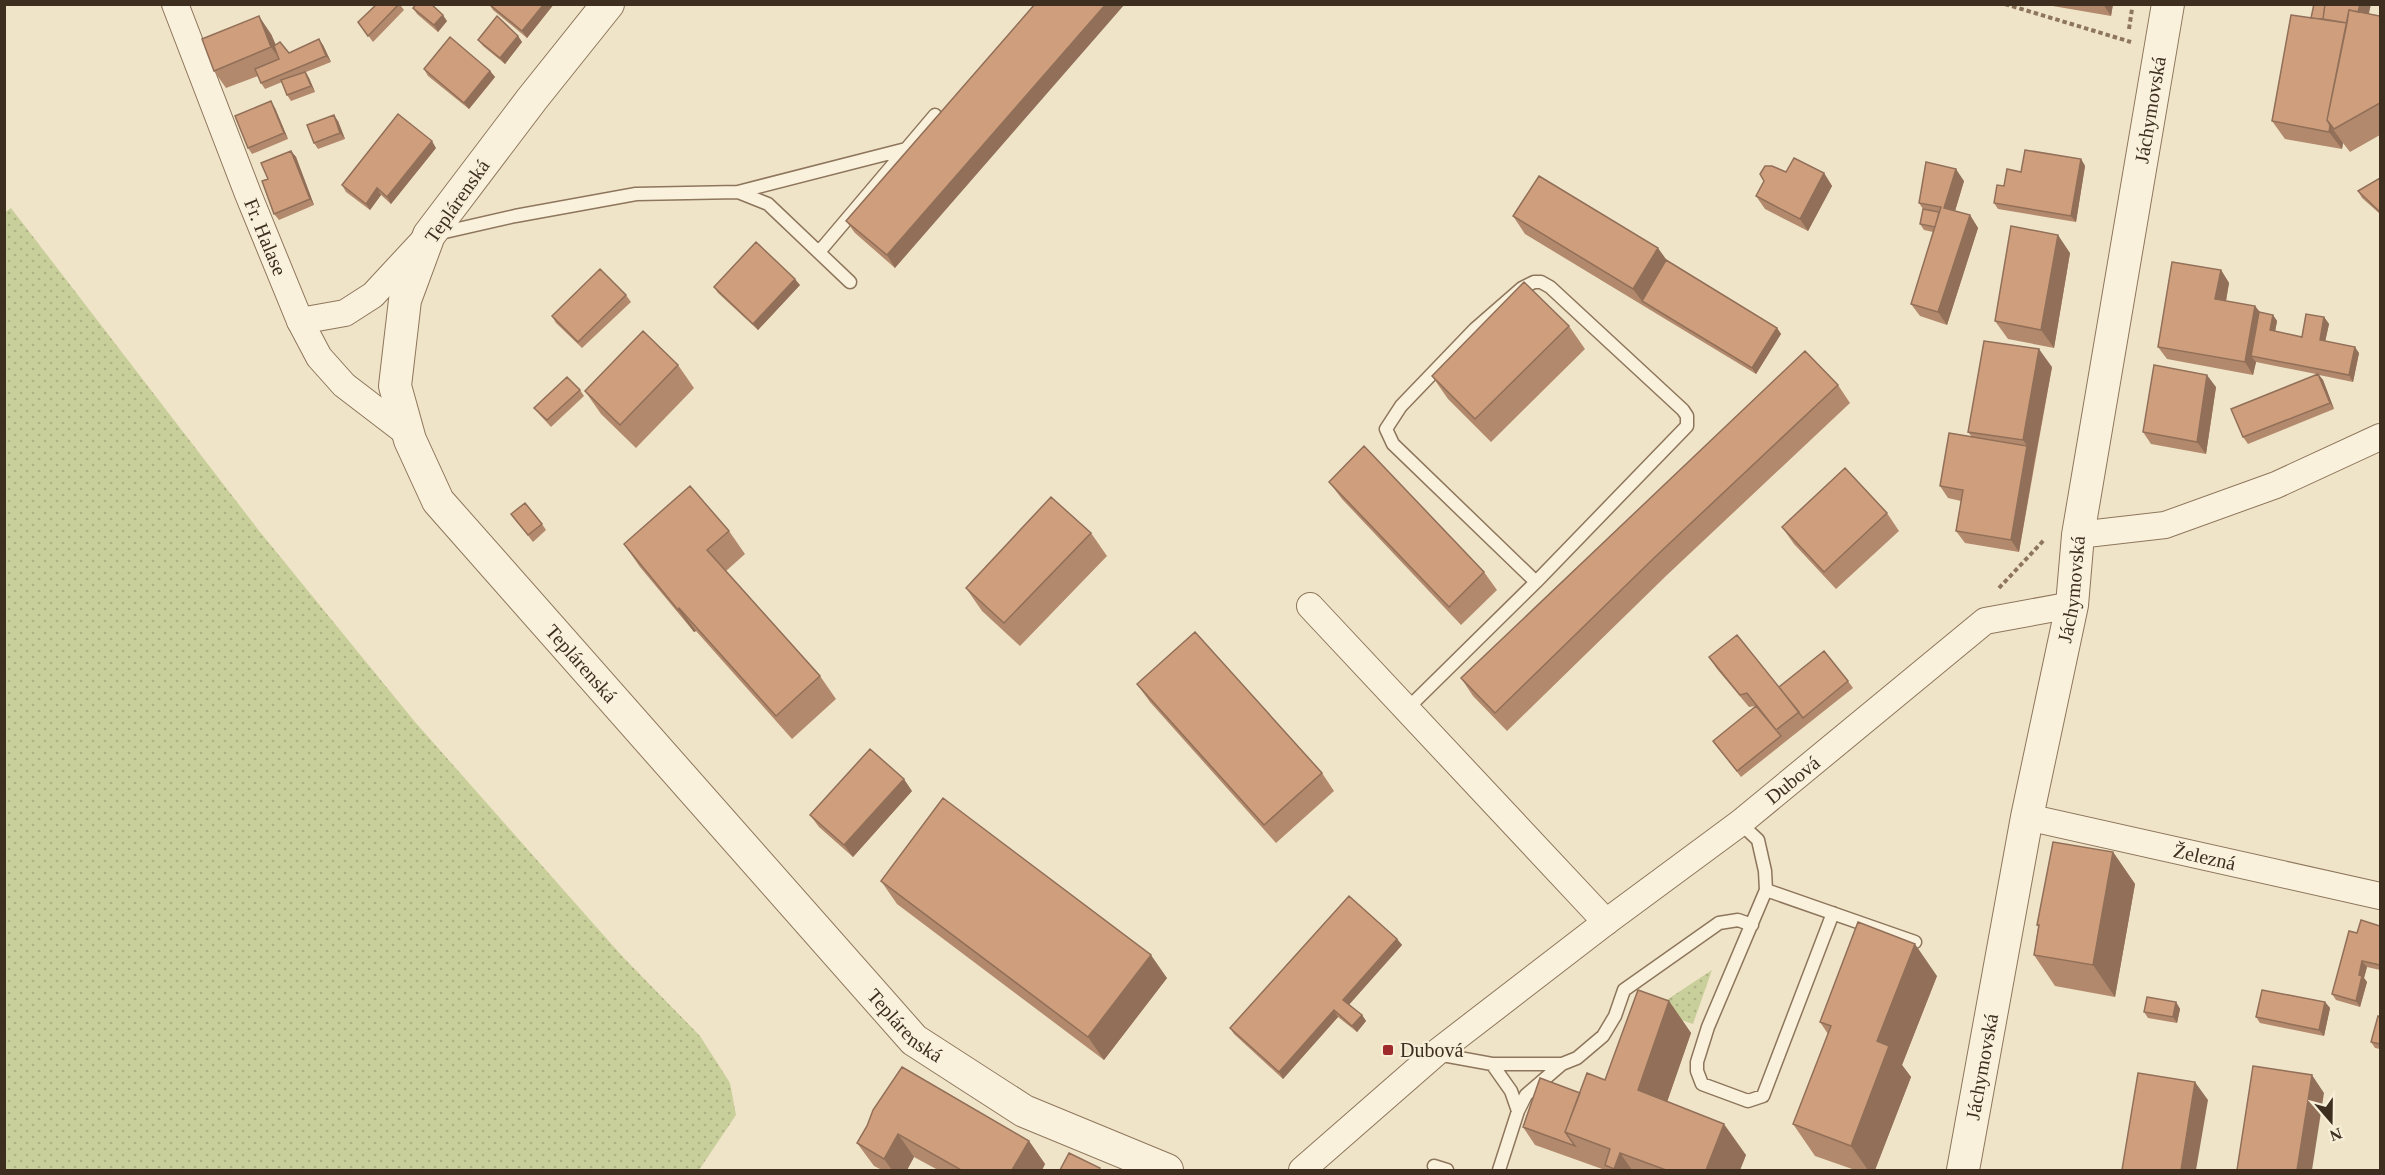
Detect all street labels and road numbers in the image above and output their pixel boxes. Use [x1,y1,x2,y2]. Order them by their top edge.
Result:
street label: Jáchymovská [2130,55,2170,165]
street label: Teplárenská [420,155,495,247]
street label: Fr. Halase [240,195,291,279]
street label: Jáchymovská [2053,535,2089,645]
street label: Teplárenská [541,620,622,707]
street label: Dubová [1761,751,1824,808]
street label: Železná [2171,839,2238,874]
street label: Teplárenská [863,984,947,1067]
street label: Jáchymovská [1961,1012,2002,1122]

